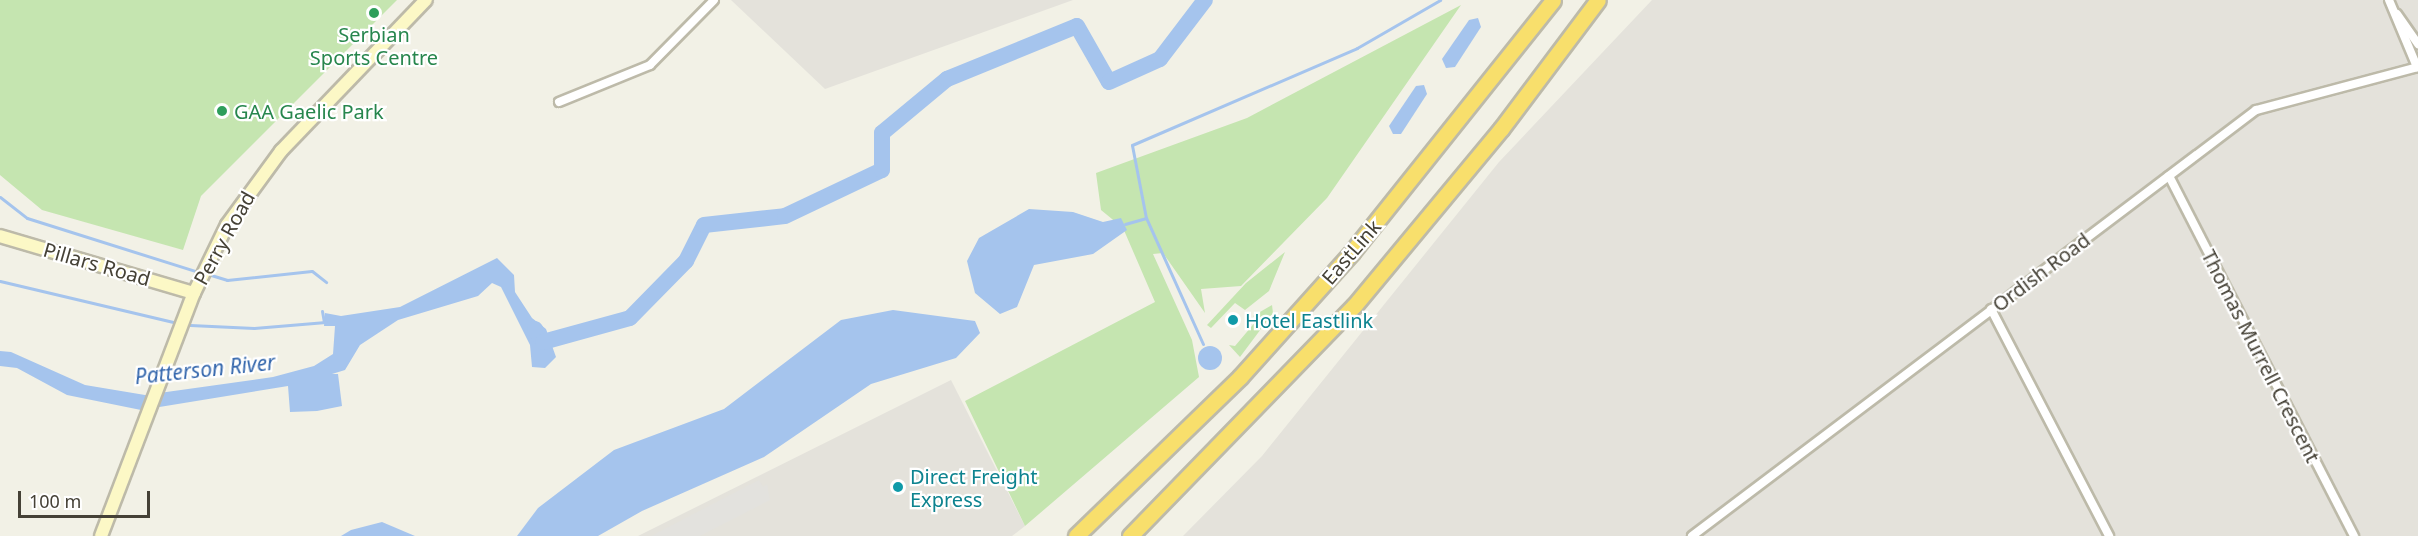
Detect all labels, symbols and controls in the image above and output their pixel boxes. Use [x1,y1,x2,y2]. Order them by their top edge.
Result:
marker: Serbian Sports Centre [367,6,381,20]
place label: Serbian Sports Centre [310,22,438,69]
place label: GAA Gaelic Park [234,99,384,123]
marker: GAA Gaelic Park [215,104,229,118]
street label: Perry Road [188,187,260,289]
street label: EastLink [1316,215,1386,289]
street label: Ordish Road [1987,227,2095,317]
street label: Pillars Road [41,237,153,291]
street label: Thomas Murrell Crescent [2197,246,2325,466]
place label: Hotel Eastlink [1245,308,1373,332]
marker: Hotel Eastlink [1226,313,1240,327]
water label: Patterson River [133,349,277,389]
place label: Direct Freight Express [910,464,1037,511]
scale bar [21,479,153,517]
marker: Direct Freight Express [891,480,905,494]
text: 100 m [29,489,81,513]

